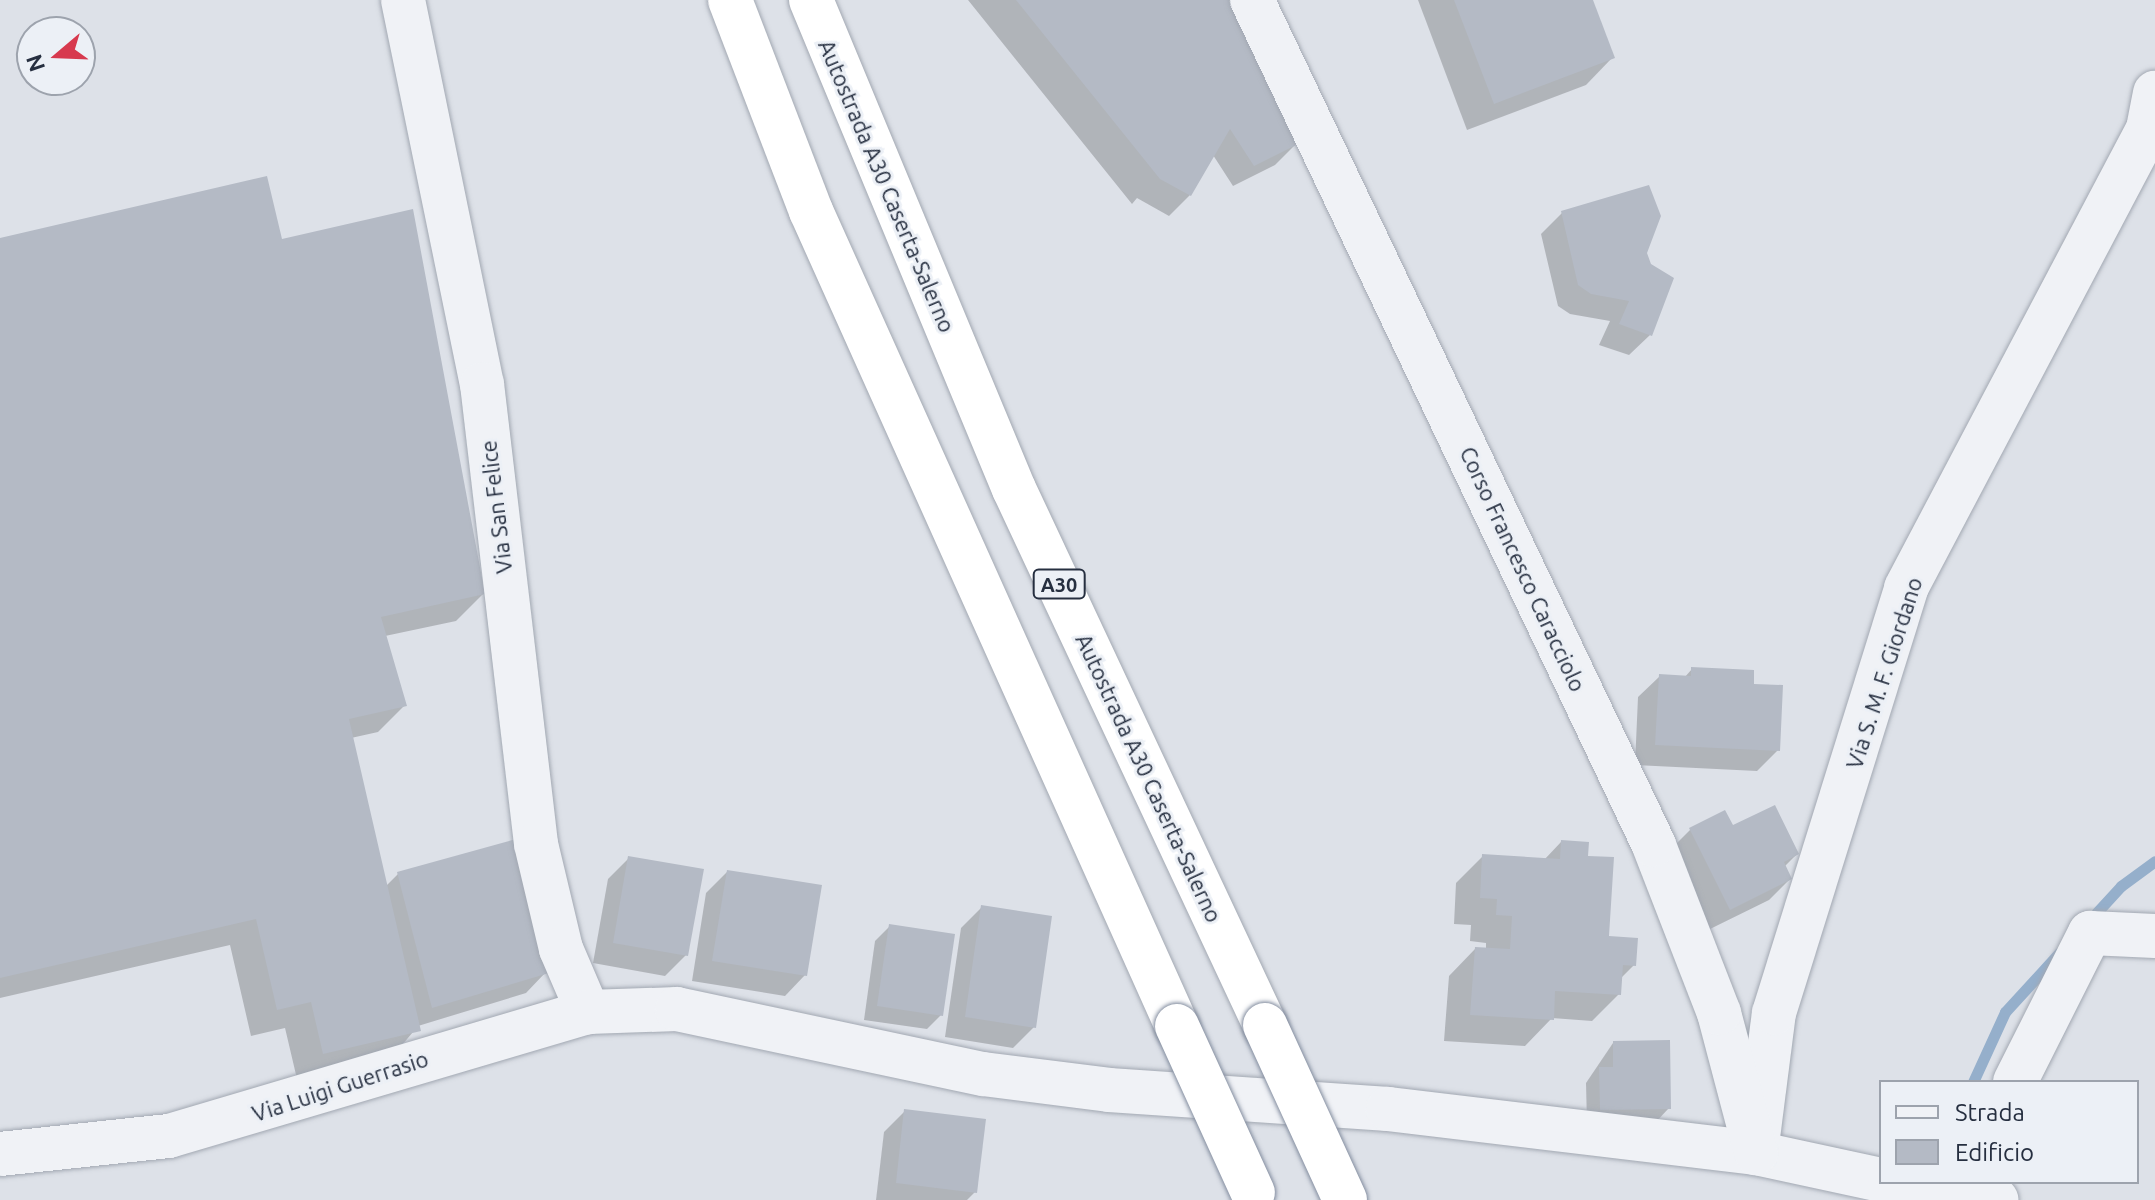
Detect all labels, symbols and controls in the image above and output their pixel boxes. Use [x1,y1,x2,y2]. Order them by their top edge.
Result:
north arrow [16,16,96,96]
street label: Autostrada A30 Caserta-Salerno [813,36,961,336]
text: N [20,51,49,75]
street label: Via San Felice [475,439,517,575]
street label: Corso Francesco Caracciolo [1455,442,1591,696]
road number: A30 [1031,568,1087,600]
street label: Via S. M. F. Giordano [1841,574,1927,772]
street label: Autostrada A30 Caserta-Salerno [1070,630,1228,926]
street label: Via Luigi Guerrasio [249,1045,431,1127]
legend [1879,1080,2139,1184]
text: Strada [1955,1099,2025,1126]
text: Edificio [1955,1139,2034,1166]

